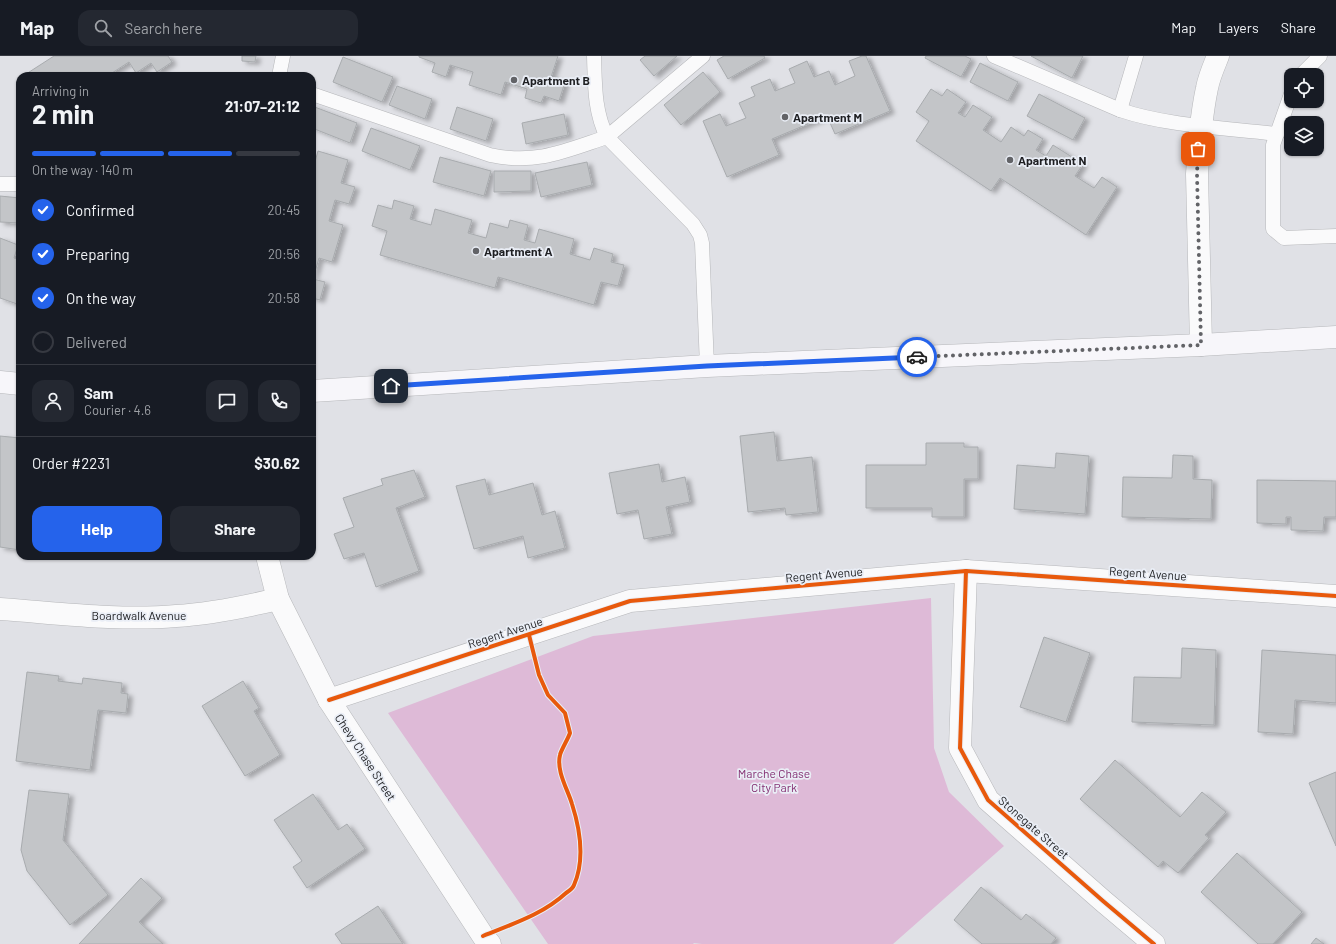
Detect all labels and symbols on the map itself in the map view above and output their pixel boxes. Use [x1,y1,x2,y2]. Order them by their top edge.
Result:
place label: Apartment B [522,73,590,87]
marker: Apartment B [509,75,519,85]
place label: Apartment M [793,110,862,124]
marker: Apartment M [780,112,790,122]
pin [1181,132,1215,166]
place label: Apartment N [1018,153,1086,167]
marker: Apartment N [1005,155,1015,165]
place label: Apartment A [484,244,553,258]
marker: Apartment A [471,246,481,256]
courier [897,337,937,377]
pin [374,369,408,403]
street label: Regent Avenue [1109,563,1187,583]
street label: Regent Avenue [785,564,863,584]
street label: Boardwalk Avenue [91,608,187,622]
street label: Regent Avenue [466,613,544,651]
street label: Chevy Chase Street [333,711,399,803]
park label: Marche Chase City Park [738,766,810,794]
street label: Stonegate Street [996,793,1072,861]

